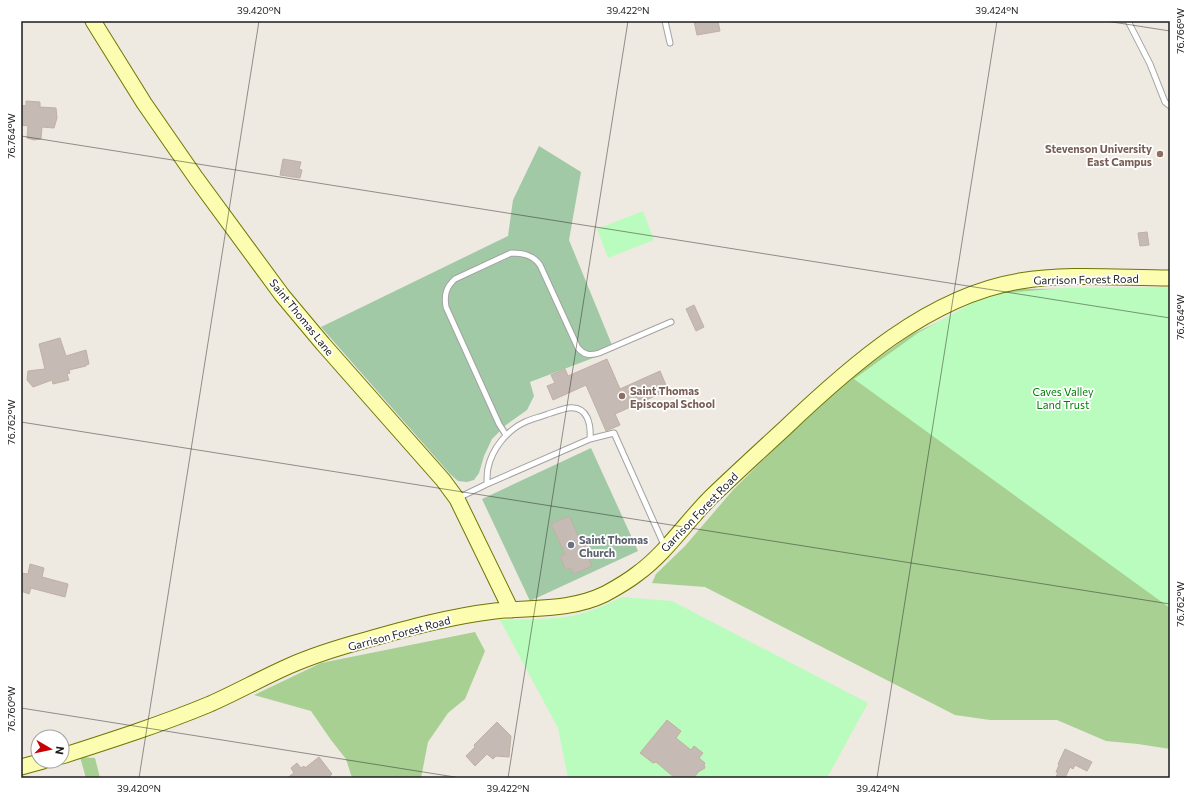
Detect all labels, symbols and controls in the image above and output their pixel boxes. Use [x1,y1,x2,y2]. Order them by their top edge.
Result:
text: 39.420°N [237,4,281,16]
text: 39.422°N [606,4,650,16]
text: 39.424°N [975,4,1019,16]
text: 76.766°W [1174,8,1186,54]
text: 76.764°W [5,113,17,159]
place label: Stevenson University East Campus [1045,142,1152,168]
marker: Stevenson University East Campus [1155,149,1165,159]
street label: Garrison Forest Road [1033,272,1139,286]
street label: Saint Thomas Lane [267,276,337,358]
text: 76.764°W [1174,294,1186,340]
place label: Saint Thomas Episcopal School [630,384,715,410]
park label: Caves Valley Land Trust [1032,385,1094,411]
marker: Saint Thomas Episcopal School [617,391,627,401]
text: 76.762°W [5,399,17,445]
street label: Garrison Forest Road [658,470,740,554]
place label: Saint Thomas Church [579,533,648,559]
marker: Saint Thomas Church [566,540,576,550]
text: 76.762°W [1174,581,1186,627]
street label: Garrison Forest Road [346,613,452,653]
text: 76.760°W [5,686,17,732]
north arrow [30,729,70,769]
text: N [53,746,67,756]
text: 39.420°N [117,782,161,794]
text: 39.422°N [486,782,530,794]
text: 39.424°N [856,782,900,794]

